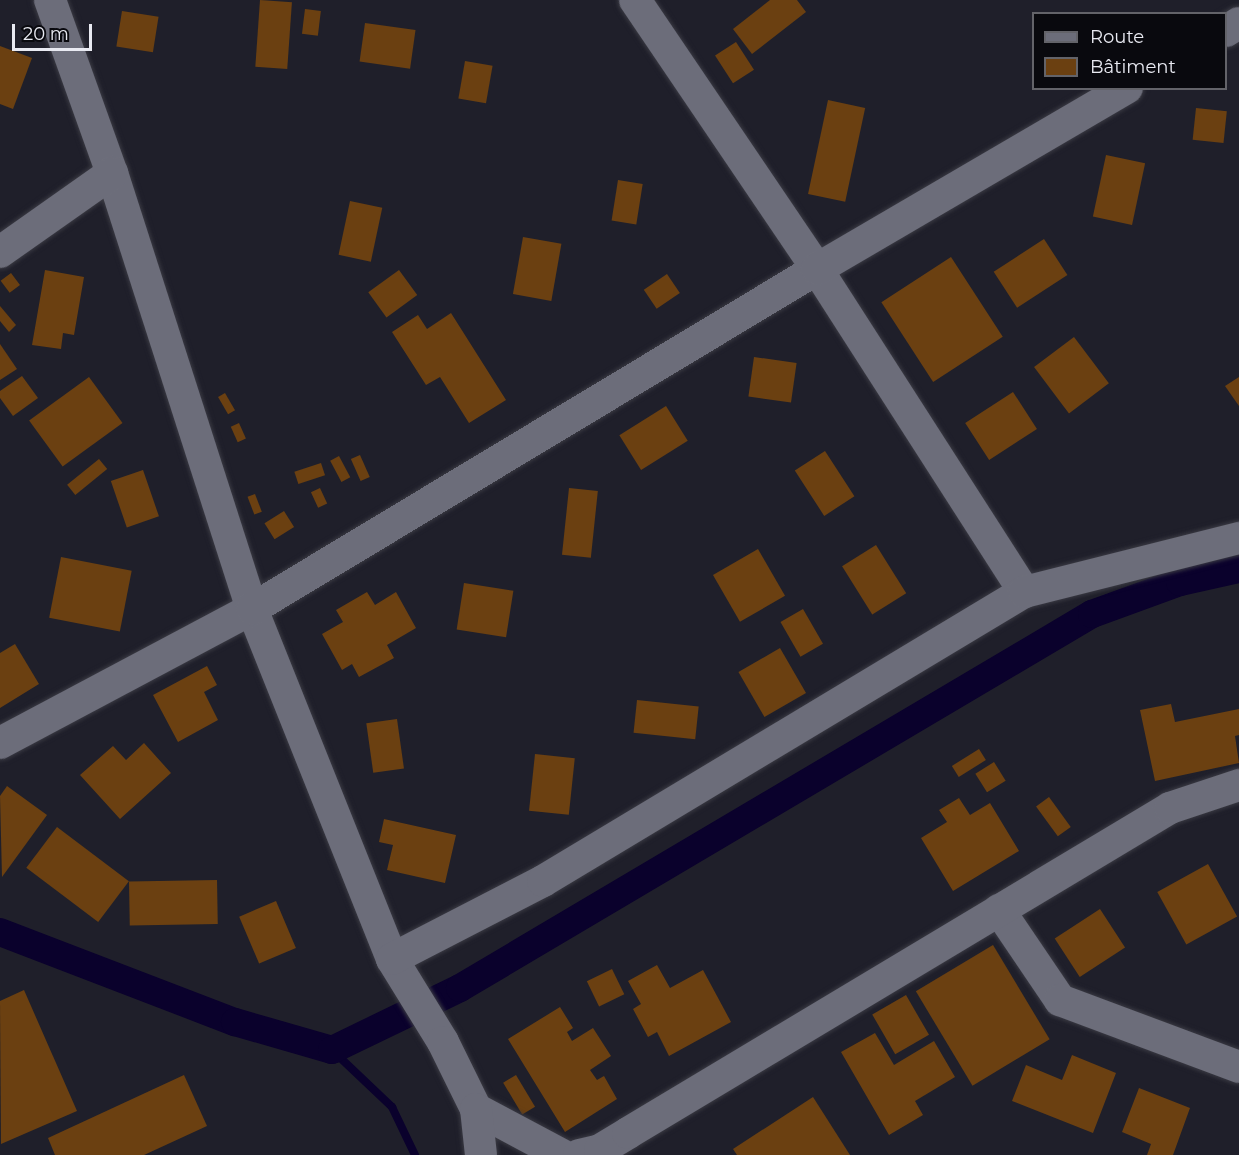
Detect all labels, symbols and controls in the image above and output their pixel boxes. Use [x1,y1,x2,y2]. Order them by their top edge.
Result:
scale bar [15,12,94,50]
legend [1032,12,1227,90]
text: 20 m [23,23,69,45]
text: Route [1090,26,1144,48]
text: Bâtiment [1090,56,1176,78]

